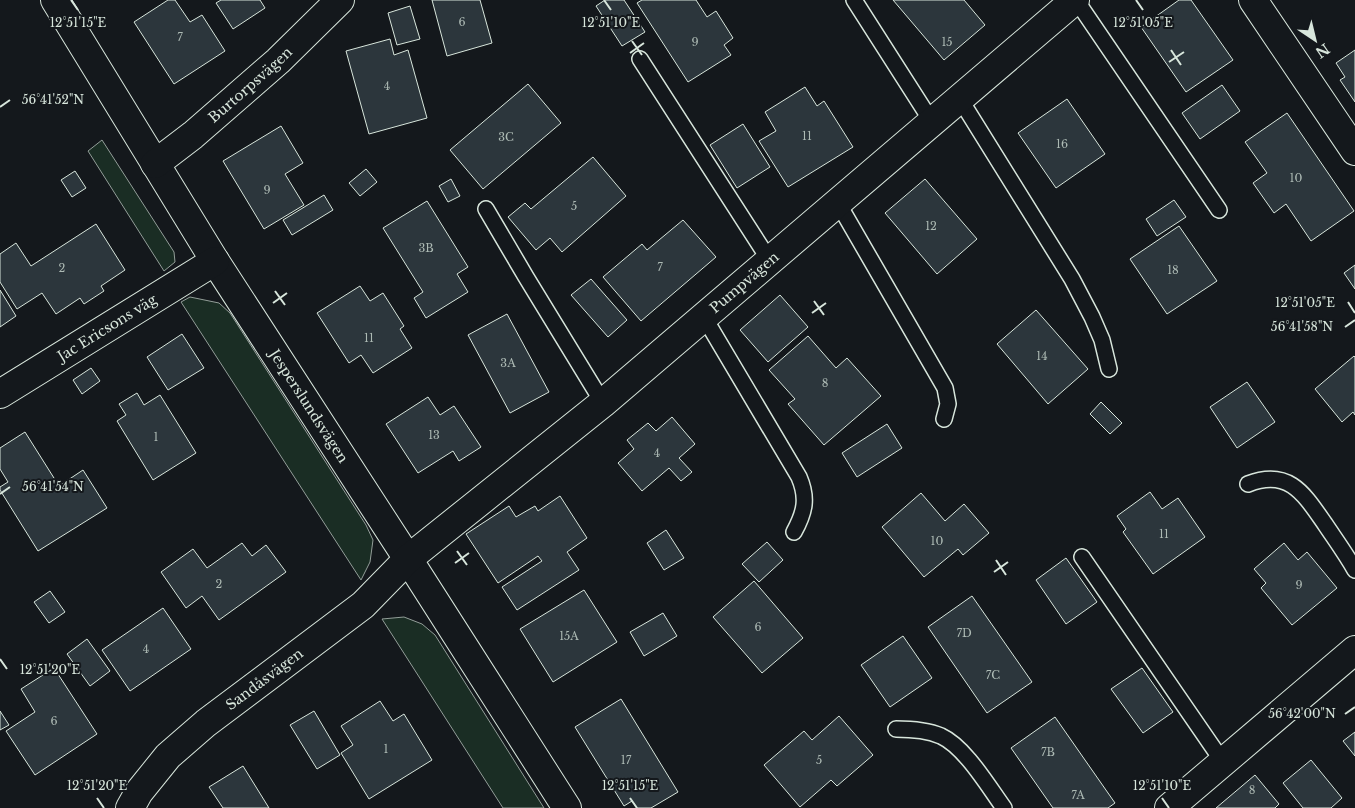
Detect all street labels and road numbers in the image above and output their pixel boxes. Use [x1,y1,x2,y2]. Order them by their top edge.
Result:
street label: Burtorpsvägen [205,43,296,126]
street label: Pumpvägen [706,248,783,317]
street label: Jac Ericsons väg [53,290,161,366]
street label: Jesperslundsvägen [265,344,352,467]
street label: Sandåsvägen [222,644,307,714]

